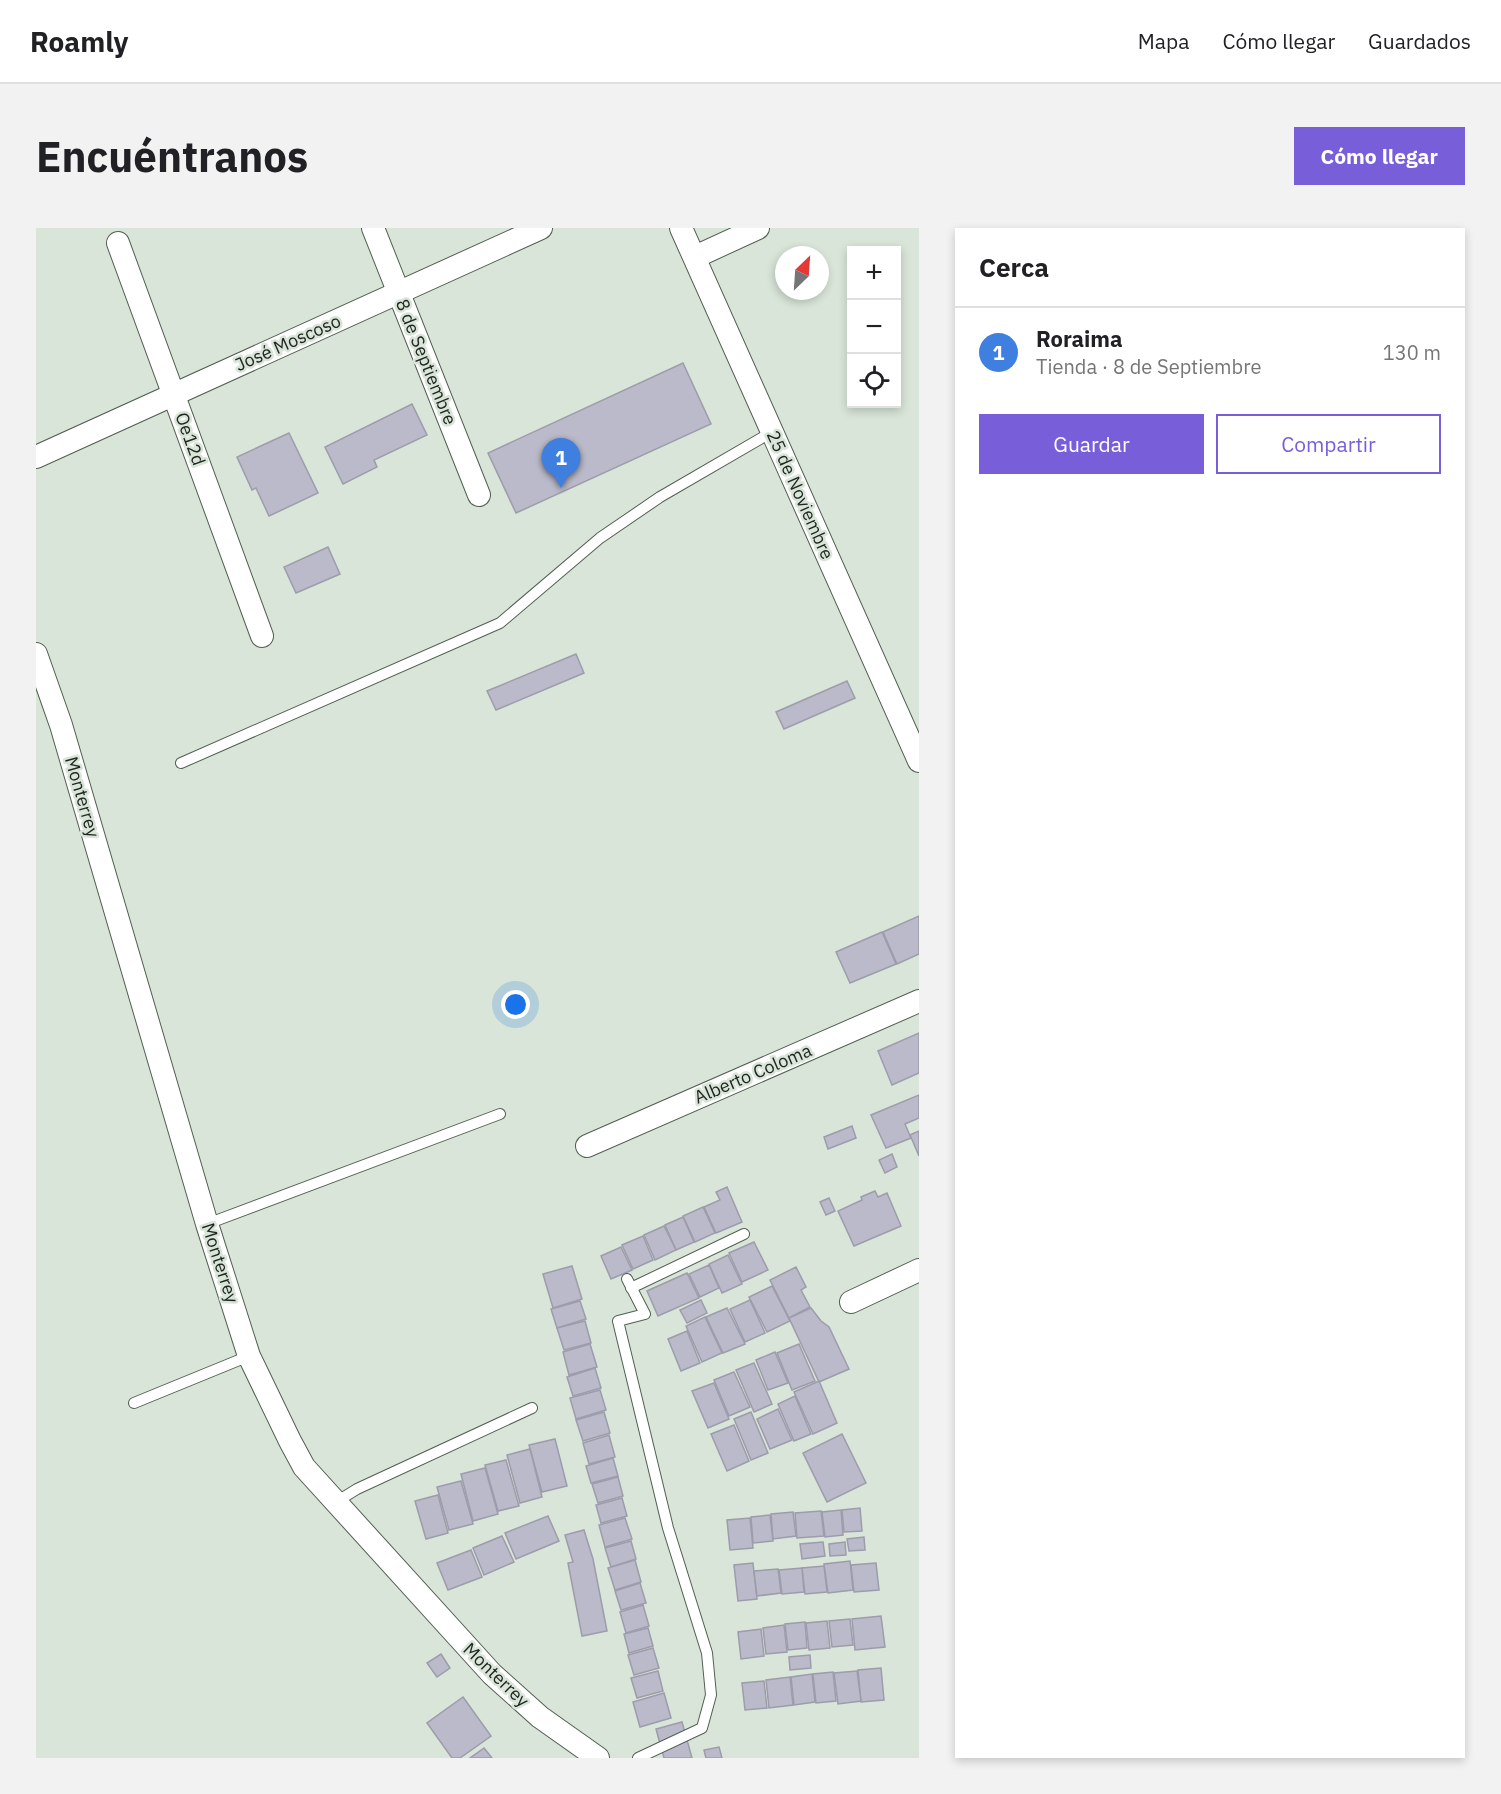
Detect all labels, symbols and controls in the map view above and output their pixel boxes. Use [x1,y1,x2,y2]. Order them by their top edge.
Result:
text: Roamly [30,23,128,60]
text: Mapa [1138,27,1189,55]
text: Cómo llegar [1222,27,1335,55]
text: Guardados [1368,27,1471,55]
button: Cómo llegar [1294,127,1465,185]
text: Encuéntranos [36,129,308,184]
north arrow [775,246,829,300]
map controls [847,246,901,408]
button: + [847,246,901,300]
text: Cerca [979,250,1049,284]
street label: 8 de Septiembre [391,296,462,428]
button: − [847,300,901,354]
street label: José Moscoso [231,309,344,376]
text: Roraima [1036,324,1122,353]
text: 1 [993,339,1005,366]
text: 130 m [1383,339,1441,366]
text: Tienda · 8 de Septiembre [1036,353,1261,380]
button: locate [847,354,901,408]
street label: Oe12d [170,409,211,468]
button: Guardar [979,414,1204,474]
button: Compartir [1216,414,1441,474]
street label: 25 de Noviembre [762,427,839,563]
pin: 1 [542,438,580,488]
street label: Monterrey [60,754,105,840]
your location [501,990,530,1019]
street label: Alberto Coloma [691,1038,815,1109]
street label: Monterrey [197,1220,244,1306]
street label: Monterrey [459,1638,534,1712]

